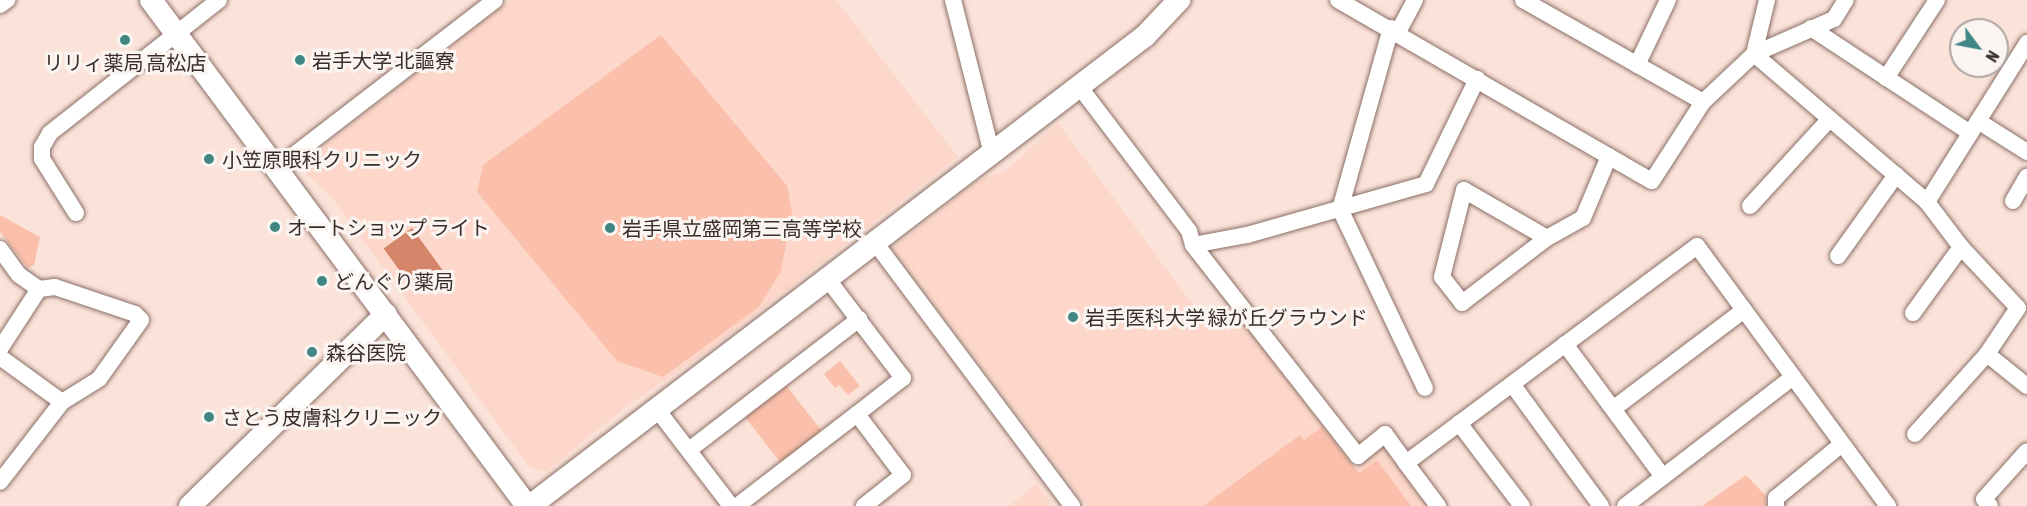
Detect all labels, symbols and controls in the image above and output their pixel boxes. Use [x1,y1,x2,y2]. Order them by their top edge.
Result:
north arrow [1949,18,2009,78]
marker: リリィ薬局 高松店 [118,33,132,47]
place label: 岩手大学 北謳寮 [312,48,455,72]
text: N [1982,48,2003,65]
place label: リリィ薬局 高松店 [44,50,206,74]
marker: 岩手大学 北謳寮 [293,53,307,67]
place label: 小笠原眼科クリニック [222,147,422,171]
marker: 小笠原眼科クリニック [200,150,218,168]
place label: オートショップ ライト [287,215,490,239]
place label: 岩手県立盛岡第三高等学校 [622,216,862,240]
marker: オートショップ ライト [268,220,282,234]
marker: 岩手県立盛岡第三高等学校 [603,221,617,235]
place label: どんぐり薬局 [334,269,454,293]
marker: どんぐり薬局 [315,274,329,288]
place label: 岩手医科大学 緑が丘グラウンド [1085,305,1368,329]
marker: 岩手医科大学 緑が丘グラウンド [1066,310,1080,324]
place label: 森谷医院 [326,340,406,364]
marker: 森谷医院 [303,343,321,361]
place label: さとう皮膚科クリニック [222,405,442,429]
marker: さとう皮膚科クリニック [200,408,218,426]

